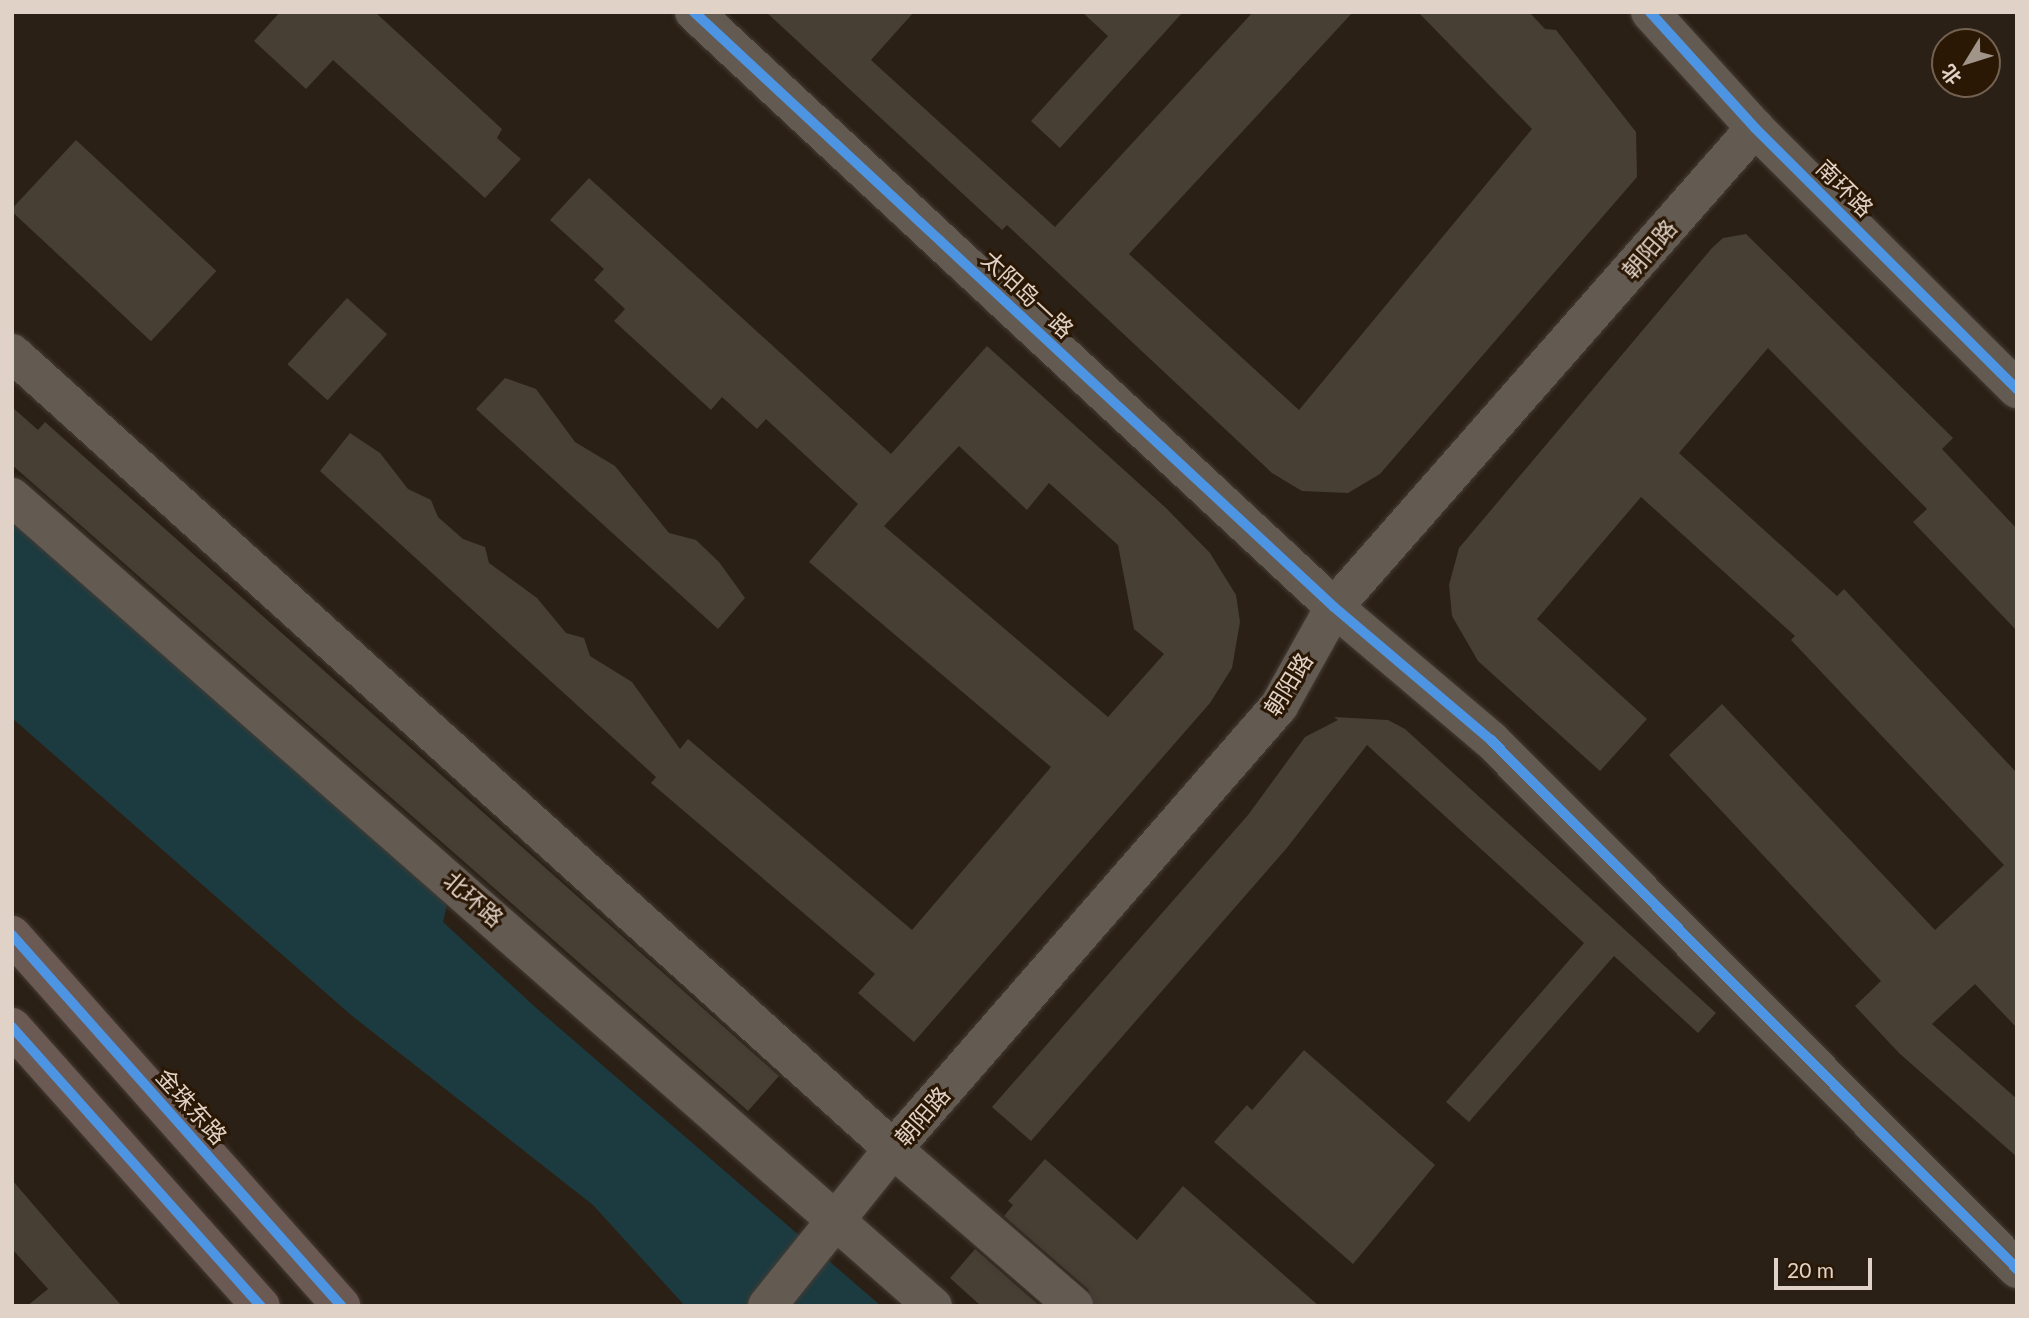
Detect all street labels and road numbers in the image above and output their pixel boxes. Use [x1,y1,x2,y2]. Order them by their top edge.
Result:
street label: 南环路 [1811,154,1879,222]
street label: 朝阳路 [1616,214,1682,284]
street label: 太阳岛一路 [977,245,1079,343]
street label: 朝阳路 [1258,647,1318,721]
street label: 北环路 [439,866,509,932]
street label: 金珠东路 [151,1063,233,1149]
street label: 朝阳路 [889,1081,955,1151]

